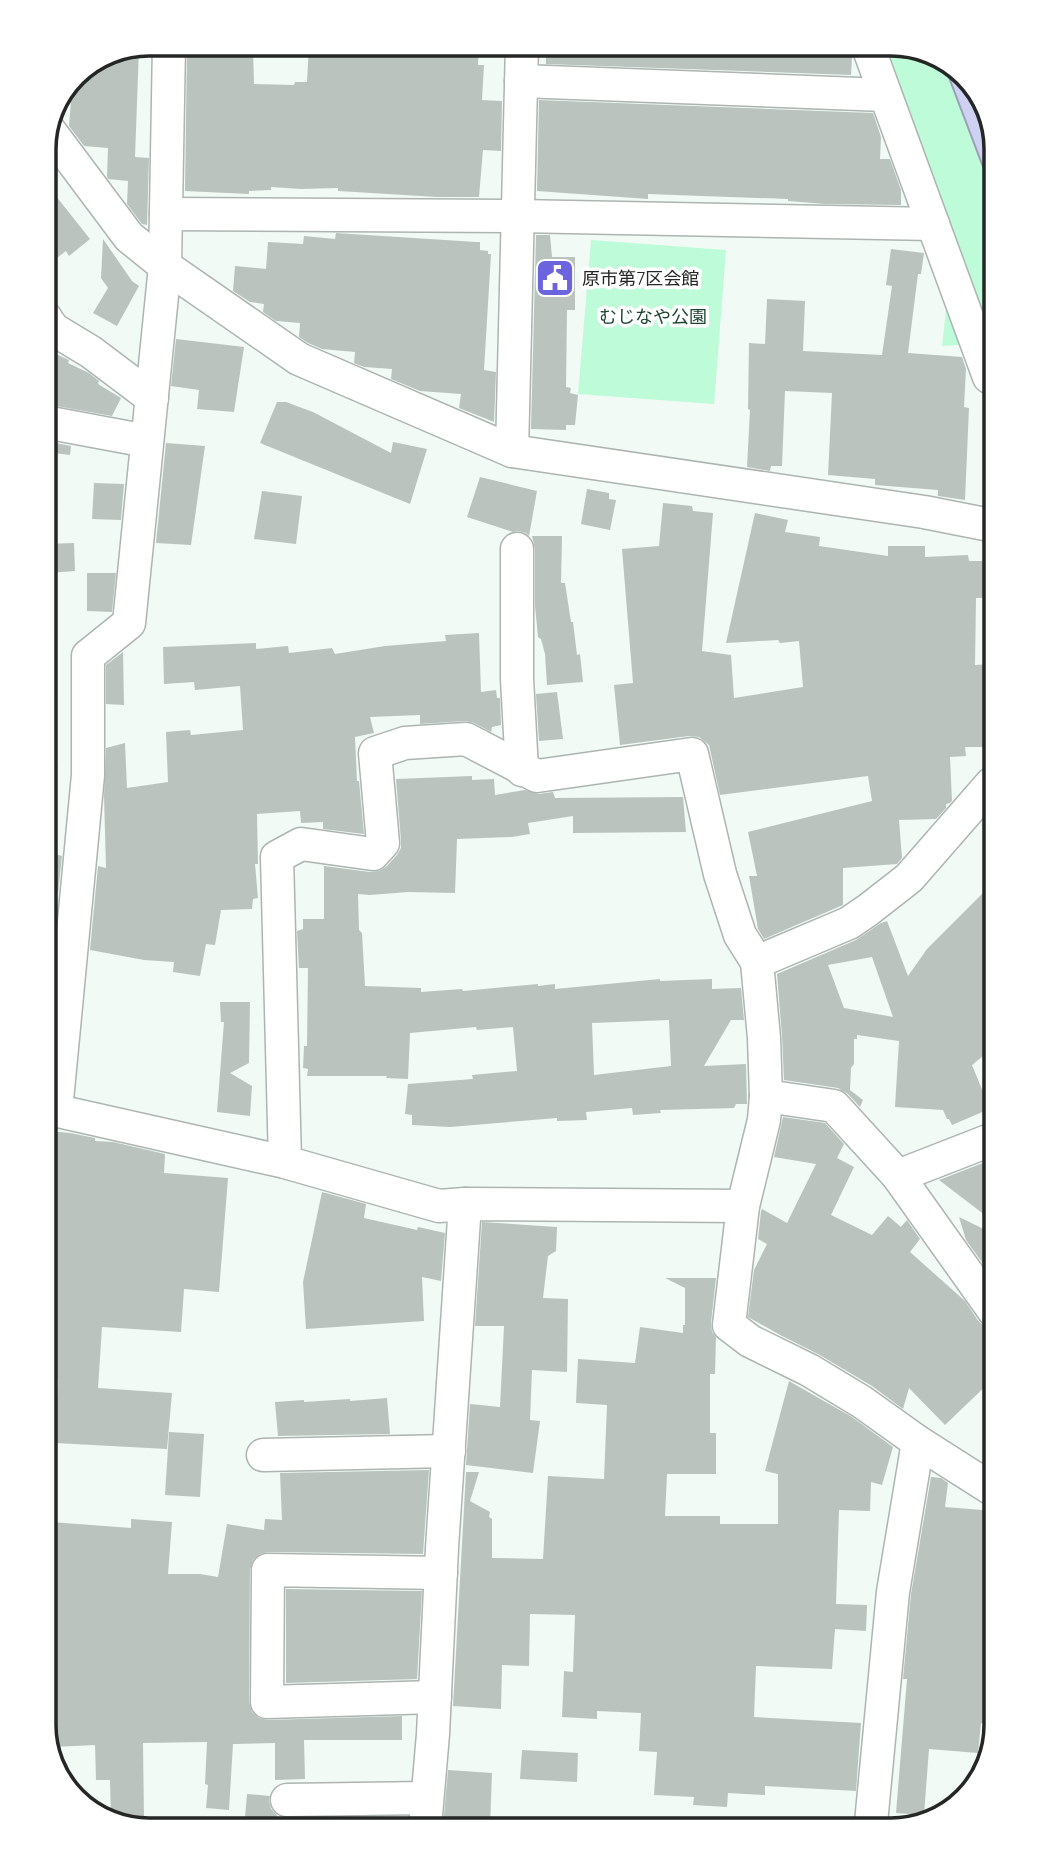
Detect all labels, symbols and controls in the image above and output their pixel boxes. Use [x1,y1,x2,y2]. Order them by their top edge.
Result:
public building icon: 原市第7区会館 [534,257,576,299]
place label: 原市第7区会館 [582,267,699,290]
park label: むじなや公園 [599,305,707,328]

